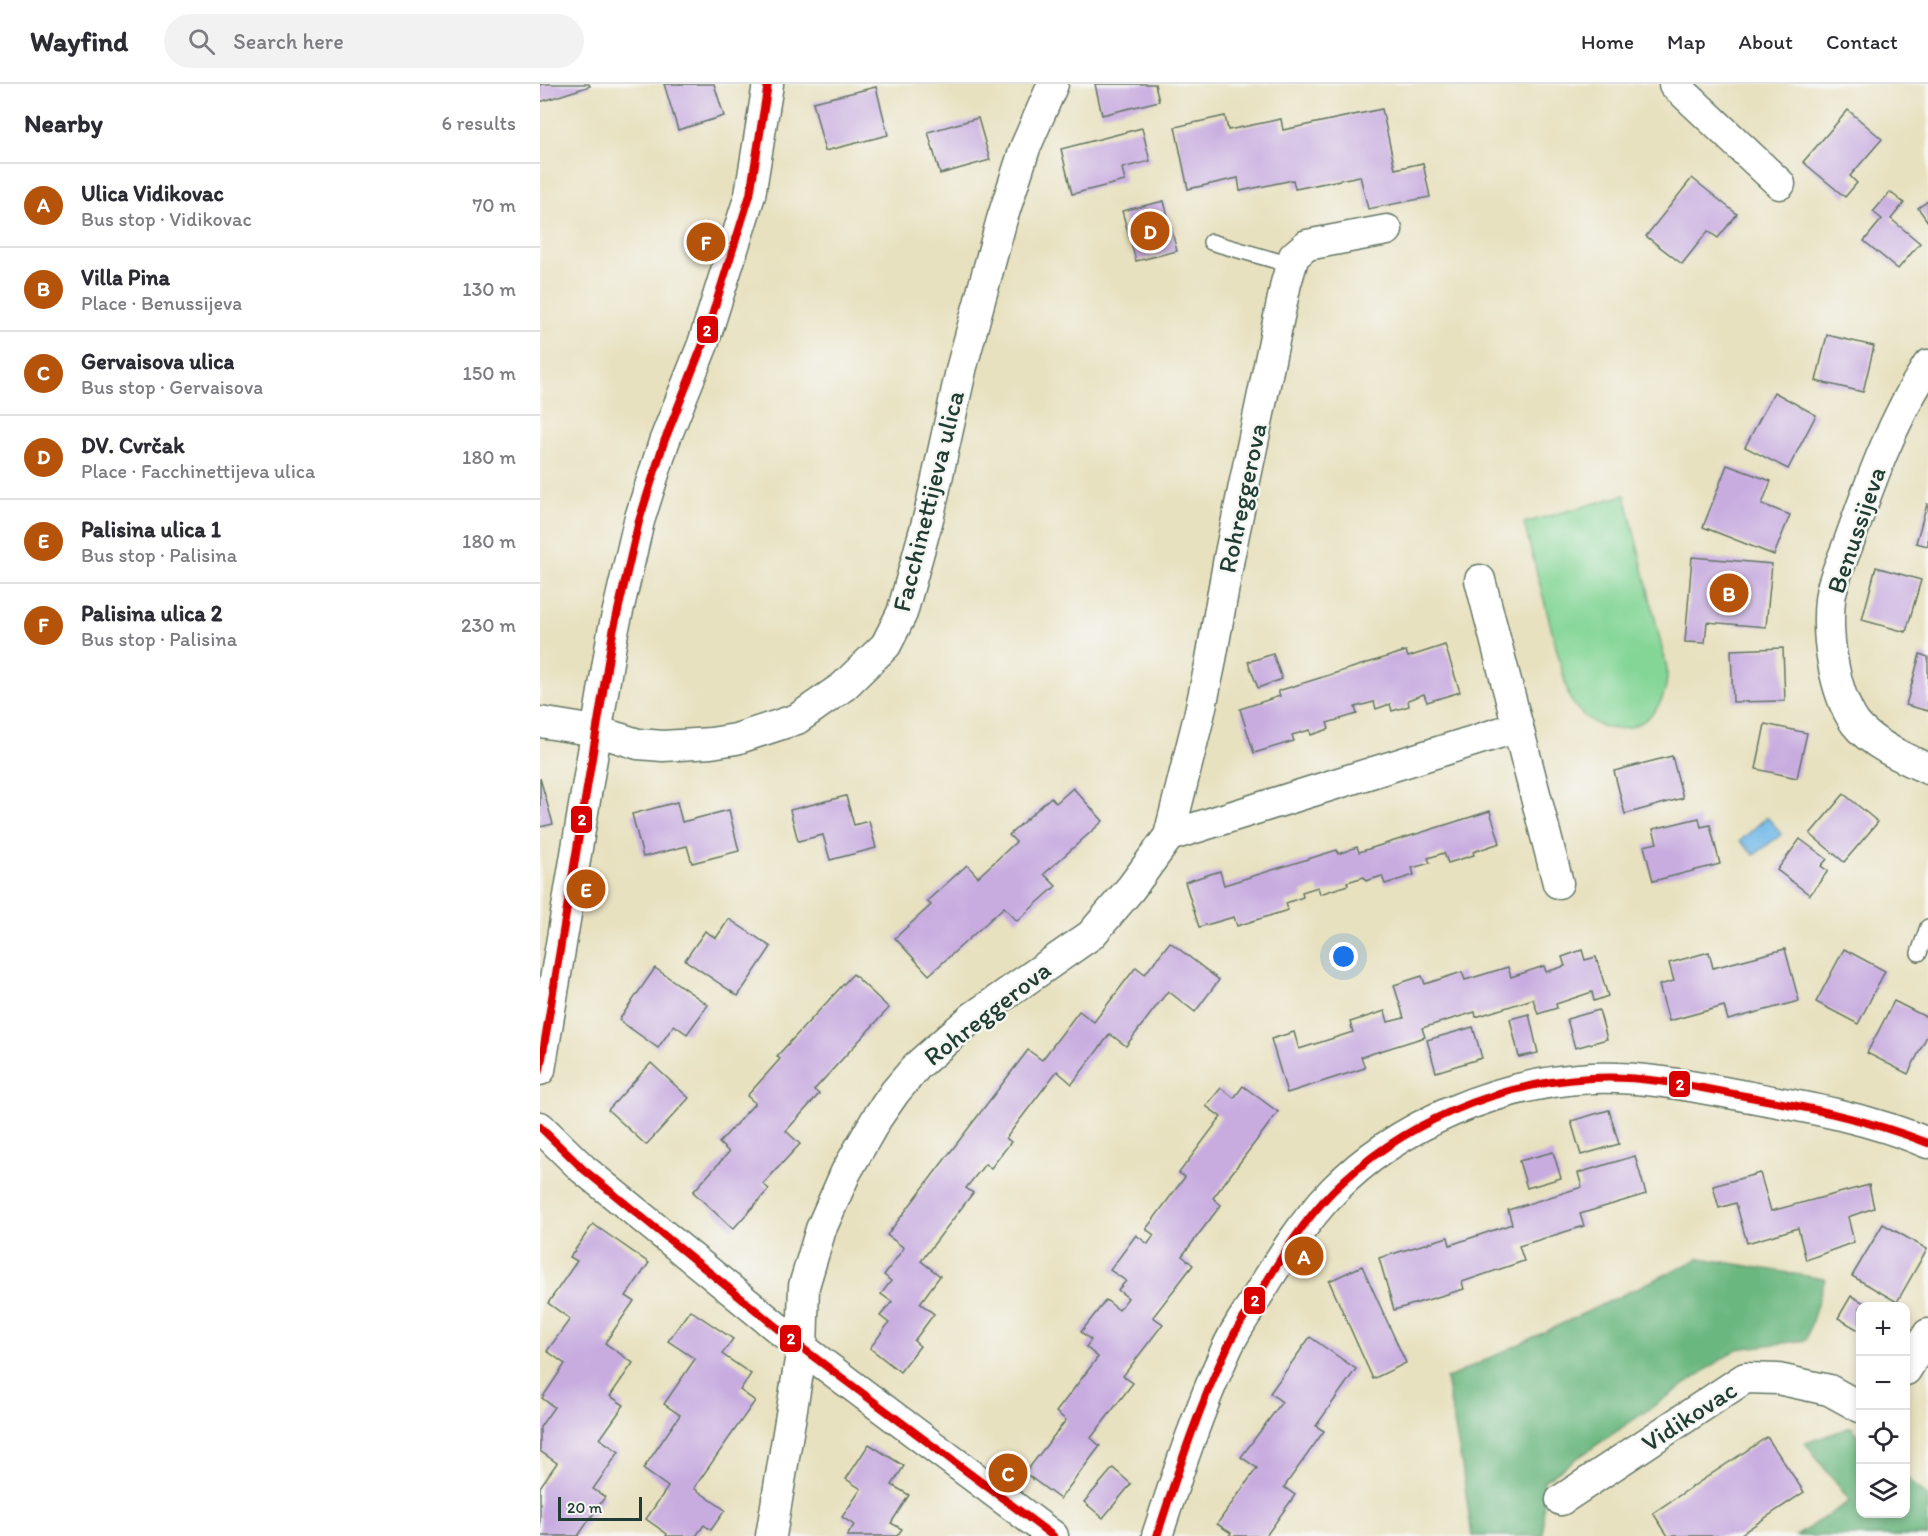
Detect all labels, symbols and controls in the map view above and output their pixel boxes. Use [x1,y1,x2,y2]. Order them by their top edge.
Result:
search box [164,14,584,68]
text: Wayfind [30,24,128,58]
icon: search [185,25,218,58]
text: Search here [233,28,344,55]
text: Home [1581,29,1634,54]
text: Map [1667,29,1706,54]
text: About [1739,29,1793,54]
text: Contact [1826,29,1898,54]
text: Nearby [24,107,103,139]
text: 6 results [442,111,516,135]
text: Ulica Vidikovac [81,180,224,207]
text: A [37,193,50,217]
text: 70 m [472,193,516,217]
text: Bus stop · Vidikovac [81,207,252,231]
pin: D [1130,208,1170,254]
pin: F [686,220,726,264]
text: Villa Pina [81,264,170,291]
text: B [37,277,50,301]
text: 130 m [462,277,516,301]
text: Place · Benussijeva [81,291,242,315]
line badge: 2 [696,315,719,344]
text: 2 [703,321,712,340]
text: Gervaisova ulica [81,348,234,375]
text: C [37,361,50,385]
text: 150 m [463,361,516,385]
text: Bus stop · Gervaisova [81,375,263,399]
street label: Facchinettijeva ulica [885,387,971,615]
street label: Rohreggerova [1211,420,1274,576]
text: DV. Cvrčak [81,432,185,459]
text: D [37,445,50,469]
text: 180 m [462,445,516,469]
text: Place · Facchinettijeva ulica [81,459,315,483]
street label: Benussijeva [1819,462,1893,597]
text: Palisina ulica 1 [81,516,221,543]
text: E [38,529,49,553]
text: 180 m [462,529,516,553]
text: Bus stop · Palisina [81,543,237,567]
pin: B [1710,570,1748,616]
text: Palisina ulica 2 [81,600,222,627]
text: F [38,613,49,637]
text: 230 m [461,613,516,637]
text: Bus stop · Palisina [81,627,237,651]
line badge: 2 [570,805,593,834]
text: 2 [578,810,587,829]
pin: E [566,866,606,912]
your location [1329,942,1358,971]
street label: Rohreggerova [917,953,1057,1072]
line badge: 2 [1668,1070,1691,1098]
text: 2 [1676,1075,1685,1094]
pin: A [1284,1234,1323,1278]
line badge: 2 [1243,1286,1266,1315]
text: 2 [1251,1291,1260,1310]
map controls [1856,1302,1910,1518]
button: + [1856,1302,1910,1356]
line badge: 2 [779,1324,802,1353]
text: 2 [787,1329,796,1348]
button: − [1856,1356,1910,1410]
street label: Vidikovac [1635,1373,1743,1459]
button: locate [1856,1410,1910,1464]
pin: C [988,1450,1028,1496]
button: layers [1856,1464,1910,1518]
scale bar [558,1494,642,1522]
text: 20 m [567,1498,602,1517]

